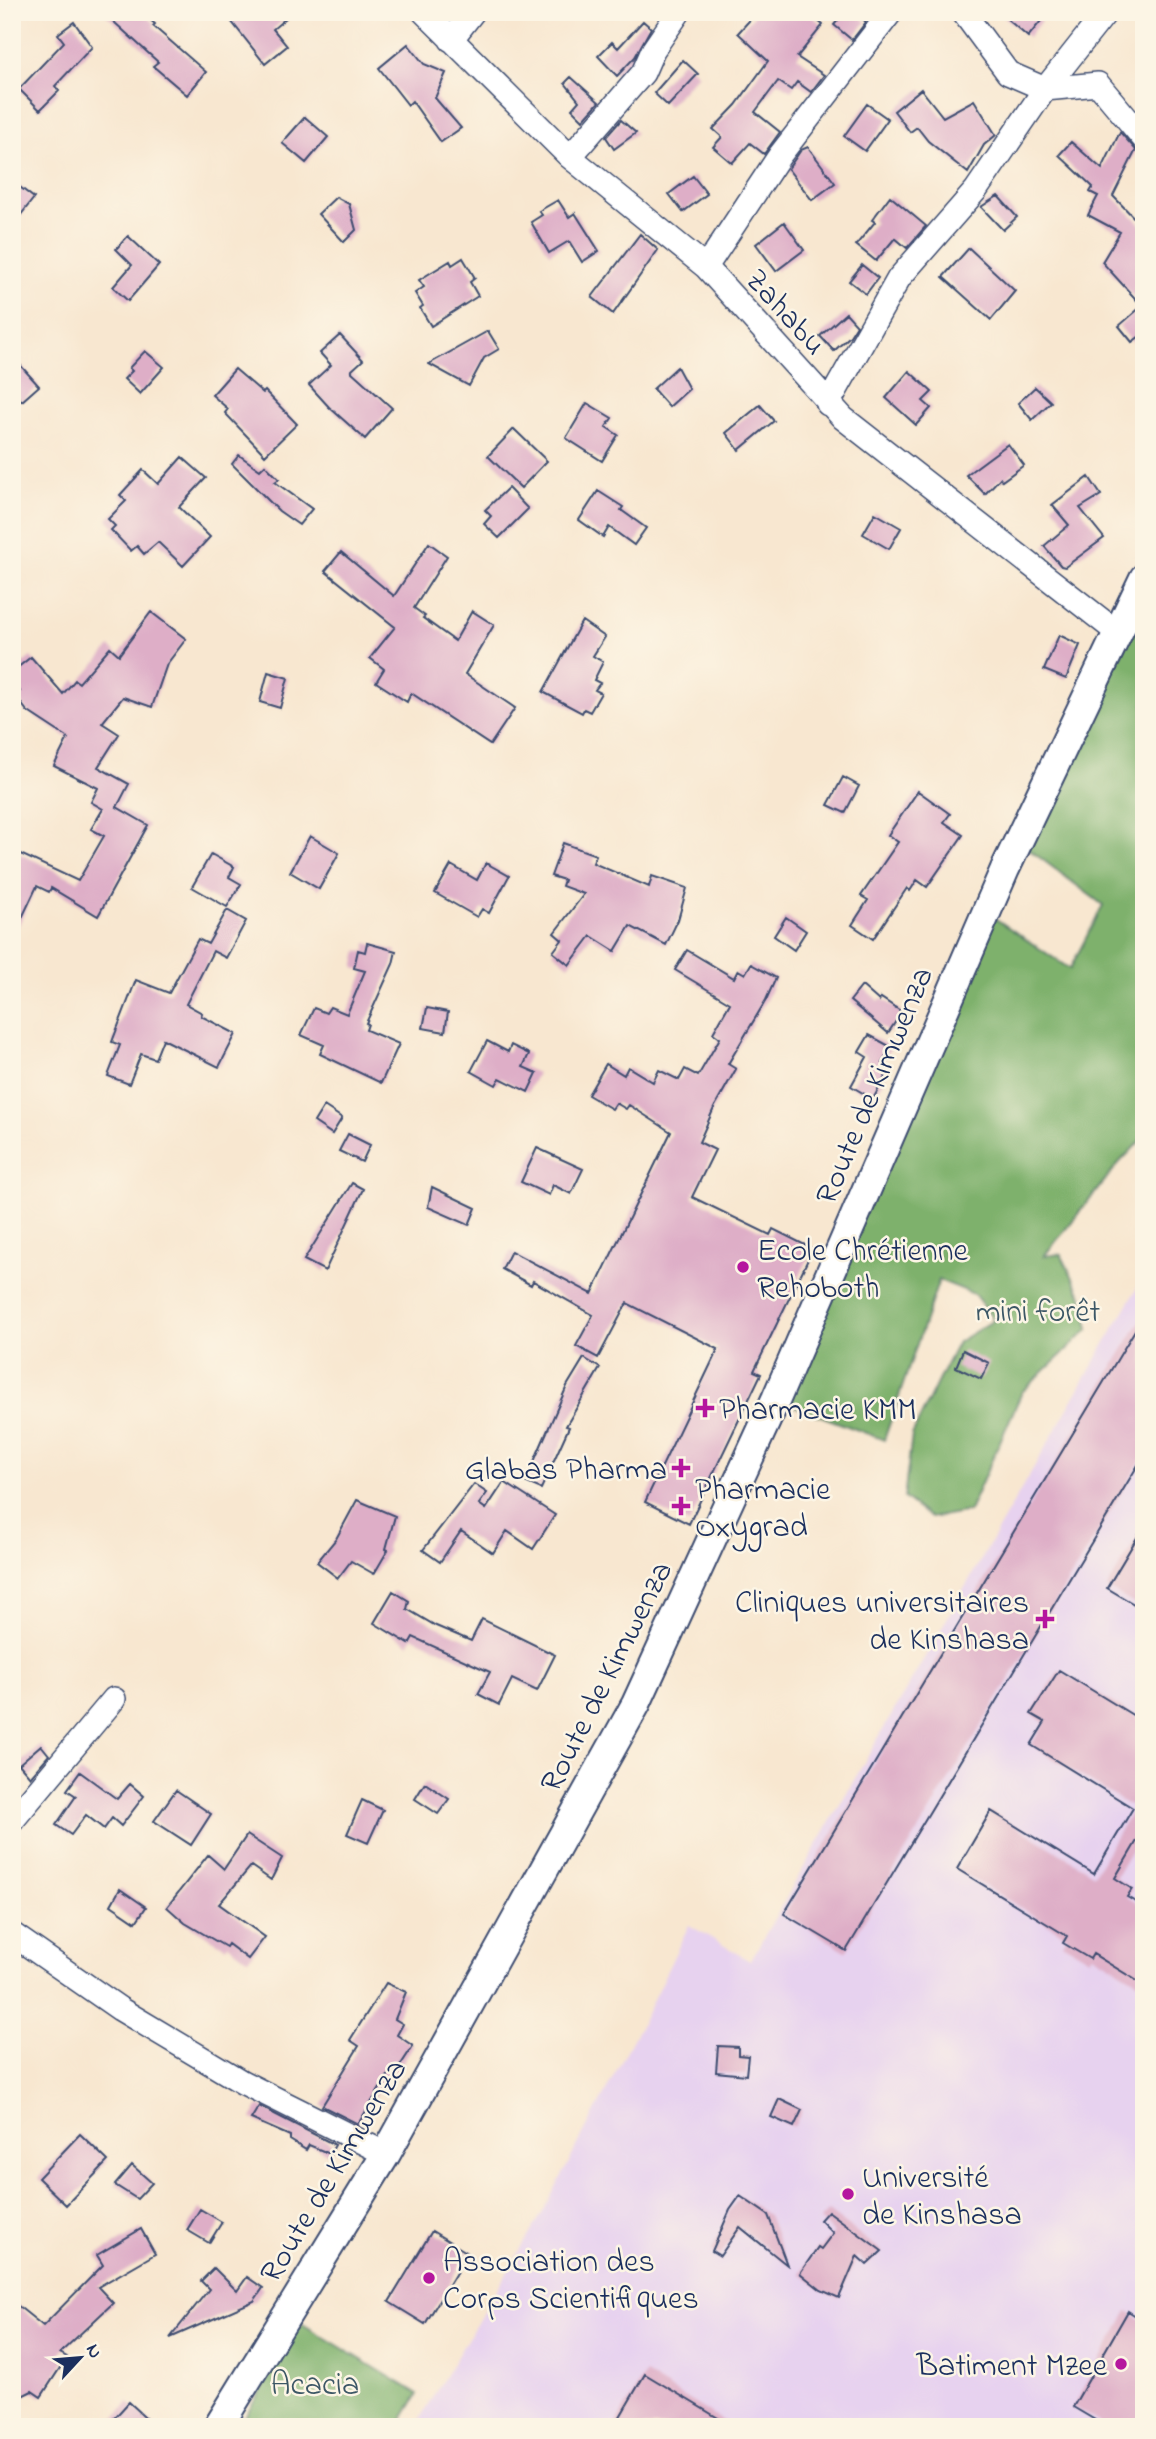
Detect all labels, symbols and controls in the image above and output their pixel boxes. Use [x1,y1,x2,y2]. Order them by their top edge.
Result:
street label: Zahabu [732,259,836,367]
street label: Route de Kimwenza [805,960,947,1212]
place label: Ecole Chrétienne Rehoboth [757,1229,968,1313]
marker: Ecole Chrétienne Rehoboth [735,1259,751,1275]
park label: mini forêt [976,1290,1101,1337]
place label: Pharmacie KMM [719,1388,917,1435]
marker: Pharmacie KMM [697,1400,713,1416]
place label: Glabas Pharma [465,1448,667,1495]
marker: Glabas Pharma [673,1460,689,1476]
place label: Pharmacie Oxygrad [695,1468,831,1552]
marker: Pharmacie Oxygrad [673,1498,689,1514]
street label: Route de Kimwenza [530,1554,687,1801]
place label: Cliniques universitaires de Kinshasa [735,1581,1029,1665]
marker: Cliniques universitaires de Kinshasa [1035,1609,1055,1629]
street label: Route de Kimwenza [249,2051,421,2293]
place label: Université de Kinshasa [862,2156,1022,2240]
marker: Université de Kinshasa [840,2186,856,2202]
place label: Association des Corps Scientifiques [443,2240,699,2324]
marker: Association des Corps Scientifiques [421,2270,437,2286]
north arrow [46,2324,116,2394]
text: N [78,2340,108,2363]
place label: Batiment Mzee [915,2344,1108,2391]
marker: Batiment Mzee [1113,2356,1129,2372]
park label: Acacia [271,2363,359,2410]

